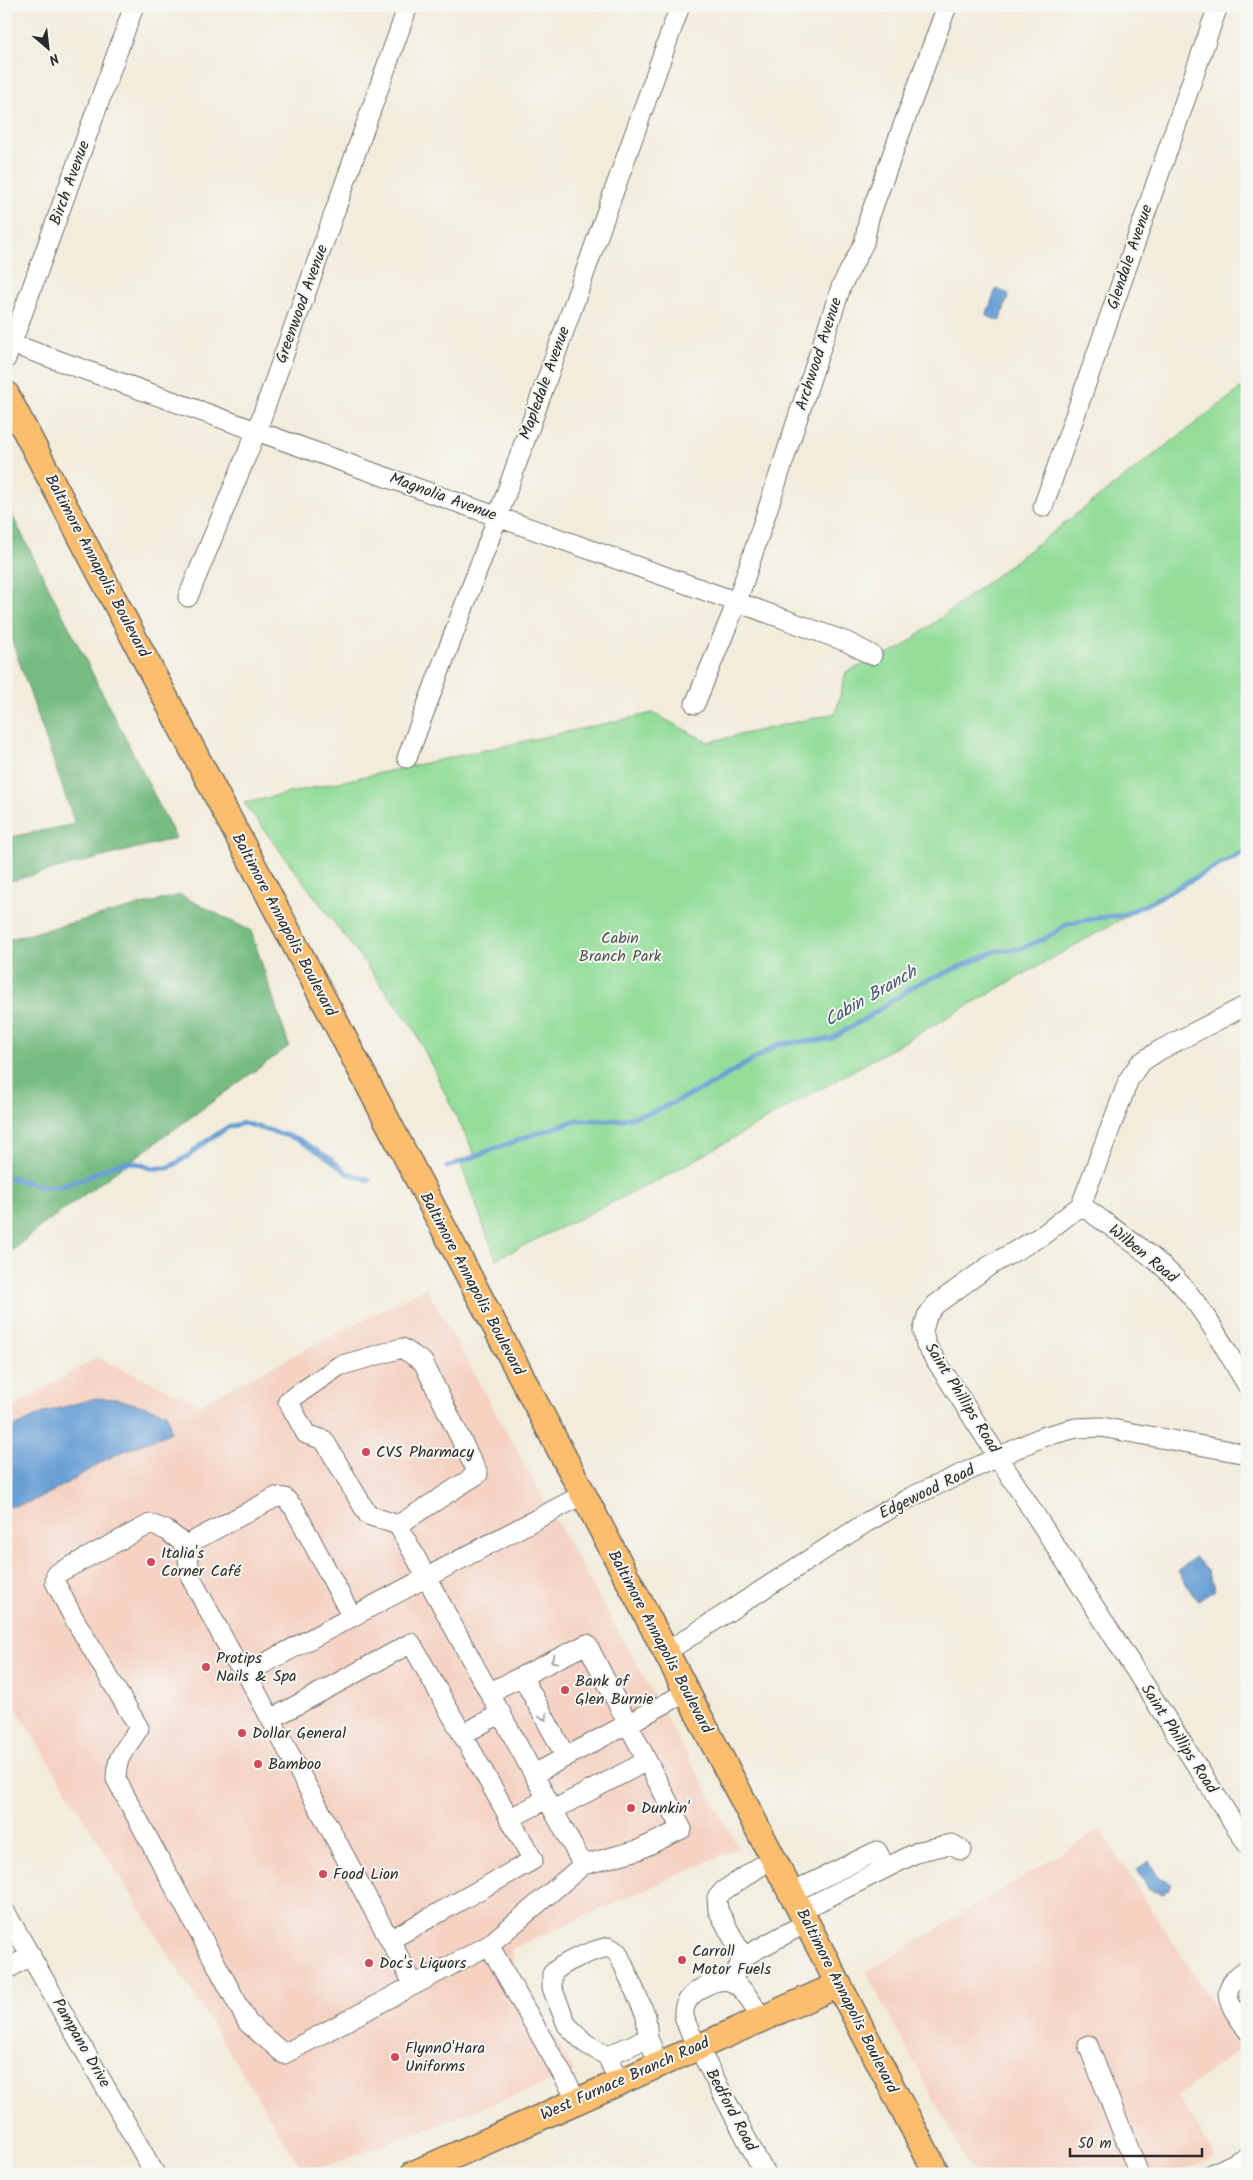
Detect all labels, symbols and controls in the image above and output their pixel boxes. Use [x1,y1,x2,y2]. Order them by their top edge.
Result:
north arrow [22,22,72,72]
text: N [44,47,63,70]
street label: Birch Avenue [43,137,97,229]
street label: Glendale Avenue [1100,201,1160,313]
street label: Greenwood Avenue [269,241,335,367]
street label: Archwood Avenue [789,294,849,414]
street label: Mapledale Avenue [513,323,577,443]
street label: Magnolia Avenue [386,466,500,528]
street label: Baltimore Annapolis Boulevard [38,470,157,663]
street label: Baltimore Annapolis Boulevard [225,829,344,1022]
park label: Cabin Branch Park [579,926,662,969]
water label: Cabin Branch [819,958,924,1035]
street label: Baltimore Annapolis Boulevard [413,1188,532,1381]
street label: Wilben Road [1103,1218,1184,1290]
street label: Saint Phillips Road [918,1338,1007,1459]
place label: CVS Pharmacy [376,1440,474,1465]
marker: CVS Pharmacy [360,1446,372,1458]
street label: Edgewood Road [875,1458,980,1526]
place label: Italia's Corner Café [161,1541,242,1584]
street label: Baltimore Annapolis Boulevard [601,1546,720,1739]
marker: Italia's Corner Café [145,1556,157,1568]
place label: Protips Nails & Spa [216,1646,297,1689]
one-way arrow [550,1654,559,1664]
marker: Protips Nails & Spa [200,1661,212,1673]
place label: Bank of Glen Burnie [575,1669,654,1712]
street label: Saint Phillips Road [1134,1679,1225,1800]
marker: Bank of Glen Burnie [559,1684,571,1696]
one-way arrow [538,1712,548,1721]
place label: Dollar General [252,1721,346,1746]
marker: Dollar General [236,1727,248,1739]
place label: Bamboo [268,1752,321,1777]
marker: Bamboo [252,1758,264,1770]
place label: Dunkin' [641,1796,690,1821]
marker: Dunkin' [625,1802,637,1814]
place label: Food Lion [333,1862,399,1887]
marker: Food Lion [317,1868,329,1880]
street label: Baltimore Annapolis Boulevard [789,1904,905,2099]
place label: Carroll Motor Fuels [692,1939,771,1982]
place label: Doc's Liquors [379,1951,467,1976]
marker: Carroll Motor Fuels [676,1954,688,1966]
marker: Doc's Liquors [363,1957,375,1969]
street label: Pampano Drive [45,1994,117,2092]
street label: West Furnace Branch Road [536,2030,715,2128]
place label: FlynnO'Hara Uniforms [405,2036,485,2079]
marker: FlynnO'Hara Uniforms [389,2051,401,2063]
street label: Bedford Road [699,2064,764,2157]
scale bar [1070,2125,1203,2157]
text: 50 m [1078,2132,1112,2156]

